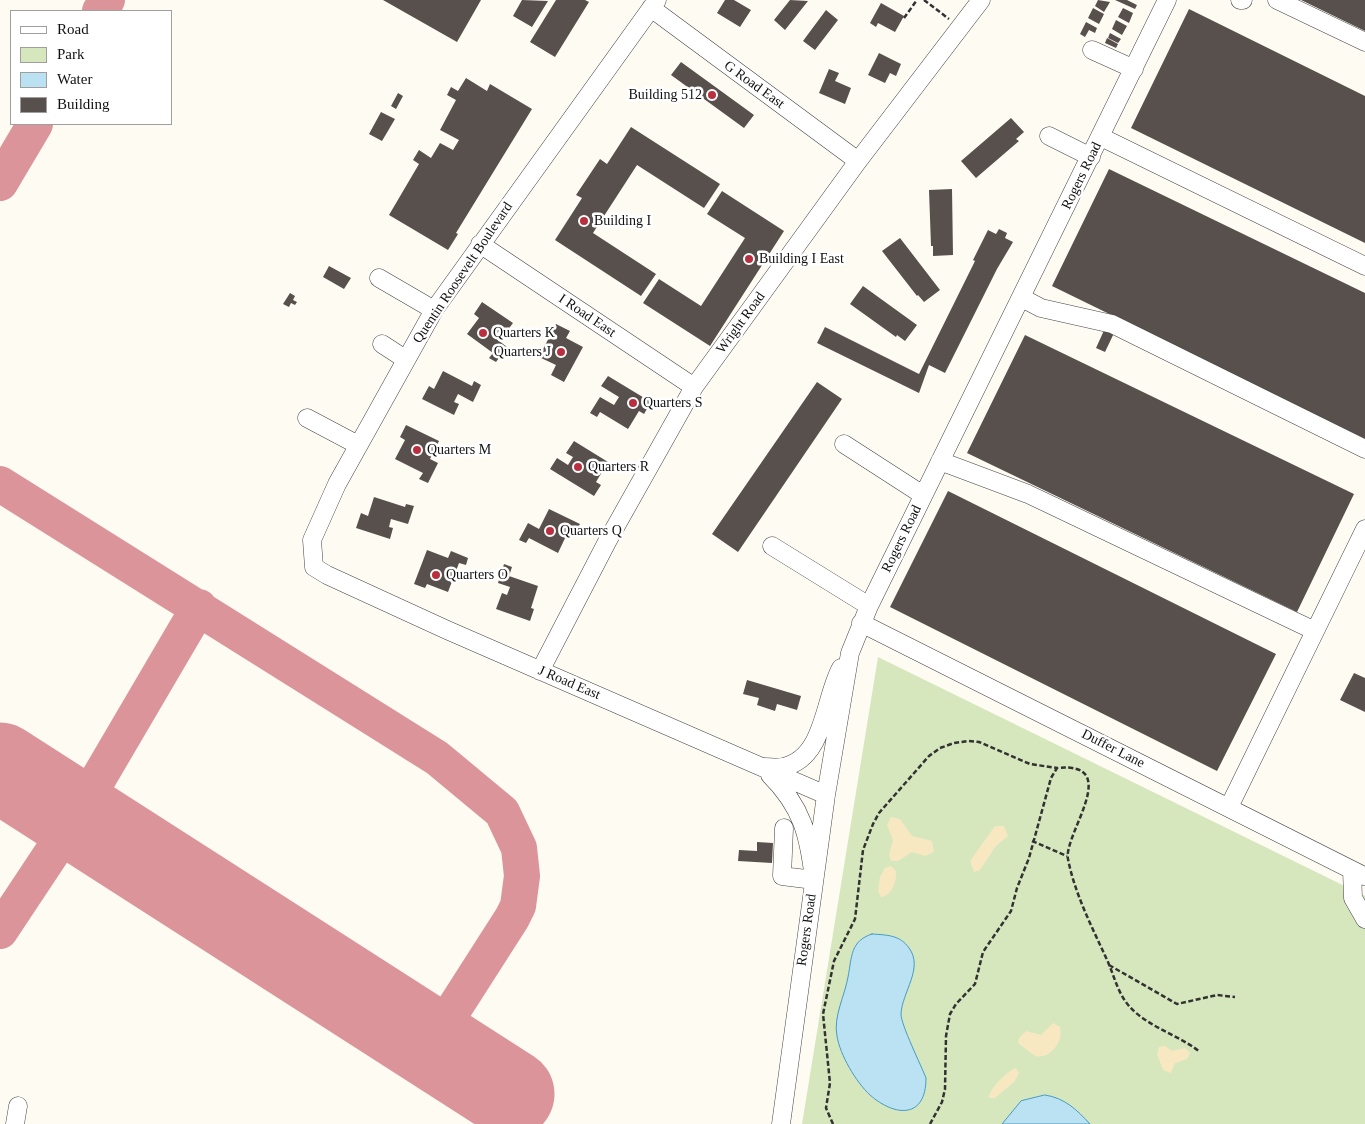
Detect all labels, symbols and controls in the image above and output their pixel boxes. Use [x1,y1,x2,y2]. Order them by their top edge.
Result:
legend [10,10,172,125]
text: Road [57,21,89,37]
text: Park [57,46,85,62]
street label: G Road East [720,57,788,113]
text: Water [57,71,92,87]
place label: Building 512 [628,87,702,103]
marker: Building 512 [706,89,718,101]
text: Building [57,96,110,112]
street label: Rogers Road [1059,140,1105,212]
street label: Quentin Roosevelt Boulevard [410,199,516,347]
place label: Building I [594,213,651,229]
marker: Building I [578,215,590,227]
place label: Building I East [759,251,844,267]
marker: Building I East [743,253,755,265]
street label: Wright Road [713,289,769,357]
street label: I Road East [555,291,619,341]
place label: Quarters K [493,325,555,341]
marker: Quarters K [477,327,489,339]
place label: Quarters J [494,344,551,360]
marker: Quarters J [555,346,567,358]
place label: Quarters S [643,395,702,411]
marker: Quarters S [627,397,639,409]
place label: Quarters M [427,442,491,458]
marker: Quarters M [411,444,423,456]
place label: Quarters R [588,459,649,475]
marker: Quarters R [572,461,584,473]
street label: Rogers Road [879,503,925,575]
place label: Quarters Q [560,523,622,539]
marker: Quarters Q [544,525,556,537]
place label: Quarters O [446,567,508,583]
marker: Quarters O [430,569,442,581]
street label: J Road East [535,662,603,704]
street label: Duffer Lane [1079,726,1147,772]
street label: Rogers Road [794,893,820,967]

